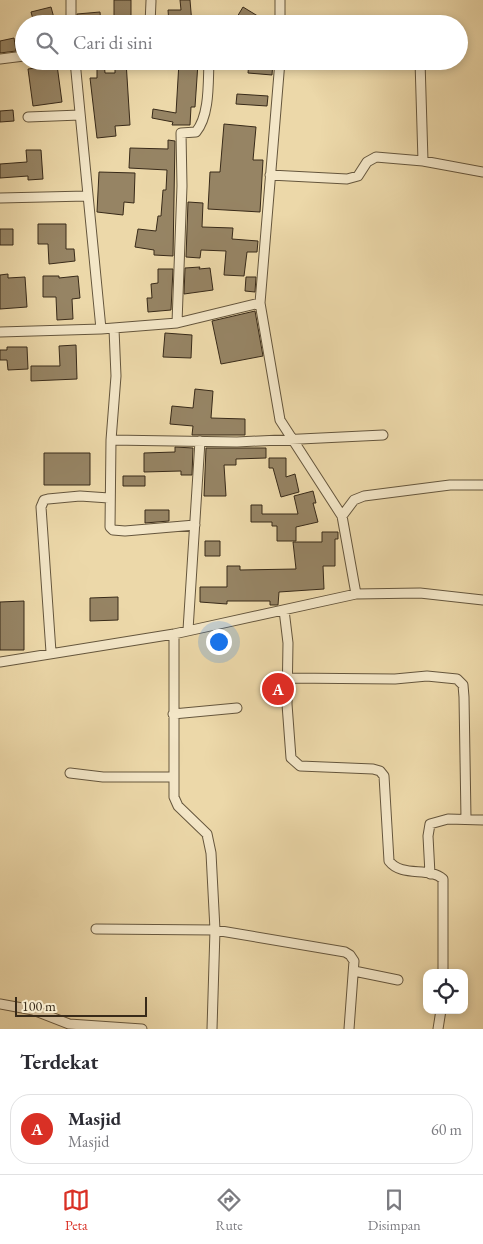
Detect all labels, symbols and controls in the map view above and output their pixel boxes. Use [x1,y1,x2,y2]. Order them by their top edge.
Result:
search box [15,15,468,70]
icon: search [33,29,61,57]
text: Cari di sini [73,30,152,55]
your location [206,629,232,655]
pin: A [262,670,294,708]
map controls [423,969,468,1014]
button: locate [423,969,468,1014]
scale bar [15,994,148,1017]
text: 100 m [22,997,56,1015]
text: Terdekat [20,1048,98,1075]
text: Masjid [68,1106,121,1131]
text: A [31,1119,43,1140]
text: 60 m [431,1119,462,1140]
text: Masjid [68,1131,109,1152]
tab: Peta [62,1186,90,1234]
tab: Rute [215,1186,243,1234]
tab: Disimpan [368,1186,421,1234]

